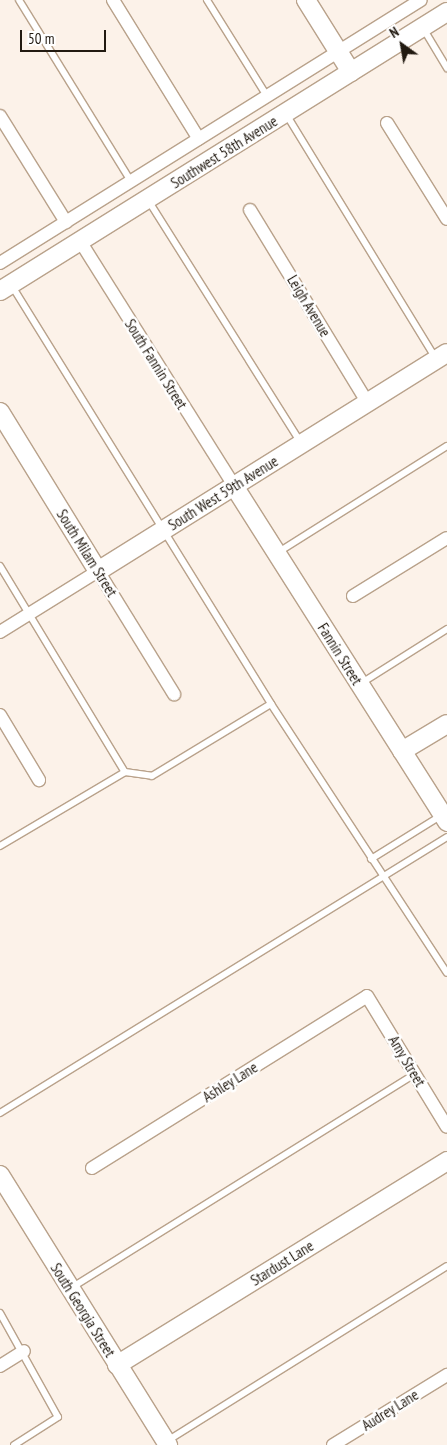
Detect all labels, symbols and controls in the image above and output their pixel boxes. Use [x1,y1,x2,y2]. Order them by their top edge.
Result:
scale bar [22,20,109,52]
north arrow [377,20,427,70]
text: N [386,23,402,42]
text: 50 m [28,29,54,48]
street label: Southwest 58th Avenue [167,112,281,192]
street label: Leigh Avenue [283,272,335,340]
street label: South Fannin Street [121,316,191,412]
street label: South West 59th Avenue [164,452,282,534]
street label: South Milam Street [53,506,121,600]
street label: Fannin Street [314,620,366,688]
street label: Amy Street [385,1032,429,1090]
street label: Ashley Lane [199,1058,261,1106]
street label: Stardust Lane [247,1237,317,1289]
street label: South Georgia Street [47,1260,119,1360]
street label: Audrey Lane [358,1385,422,1435]

